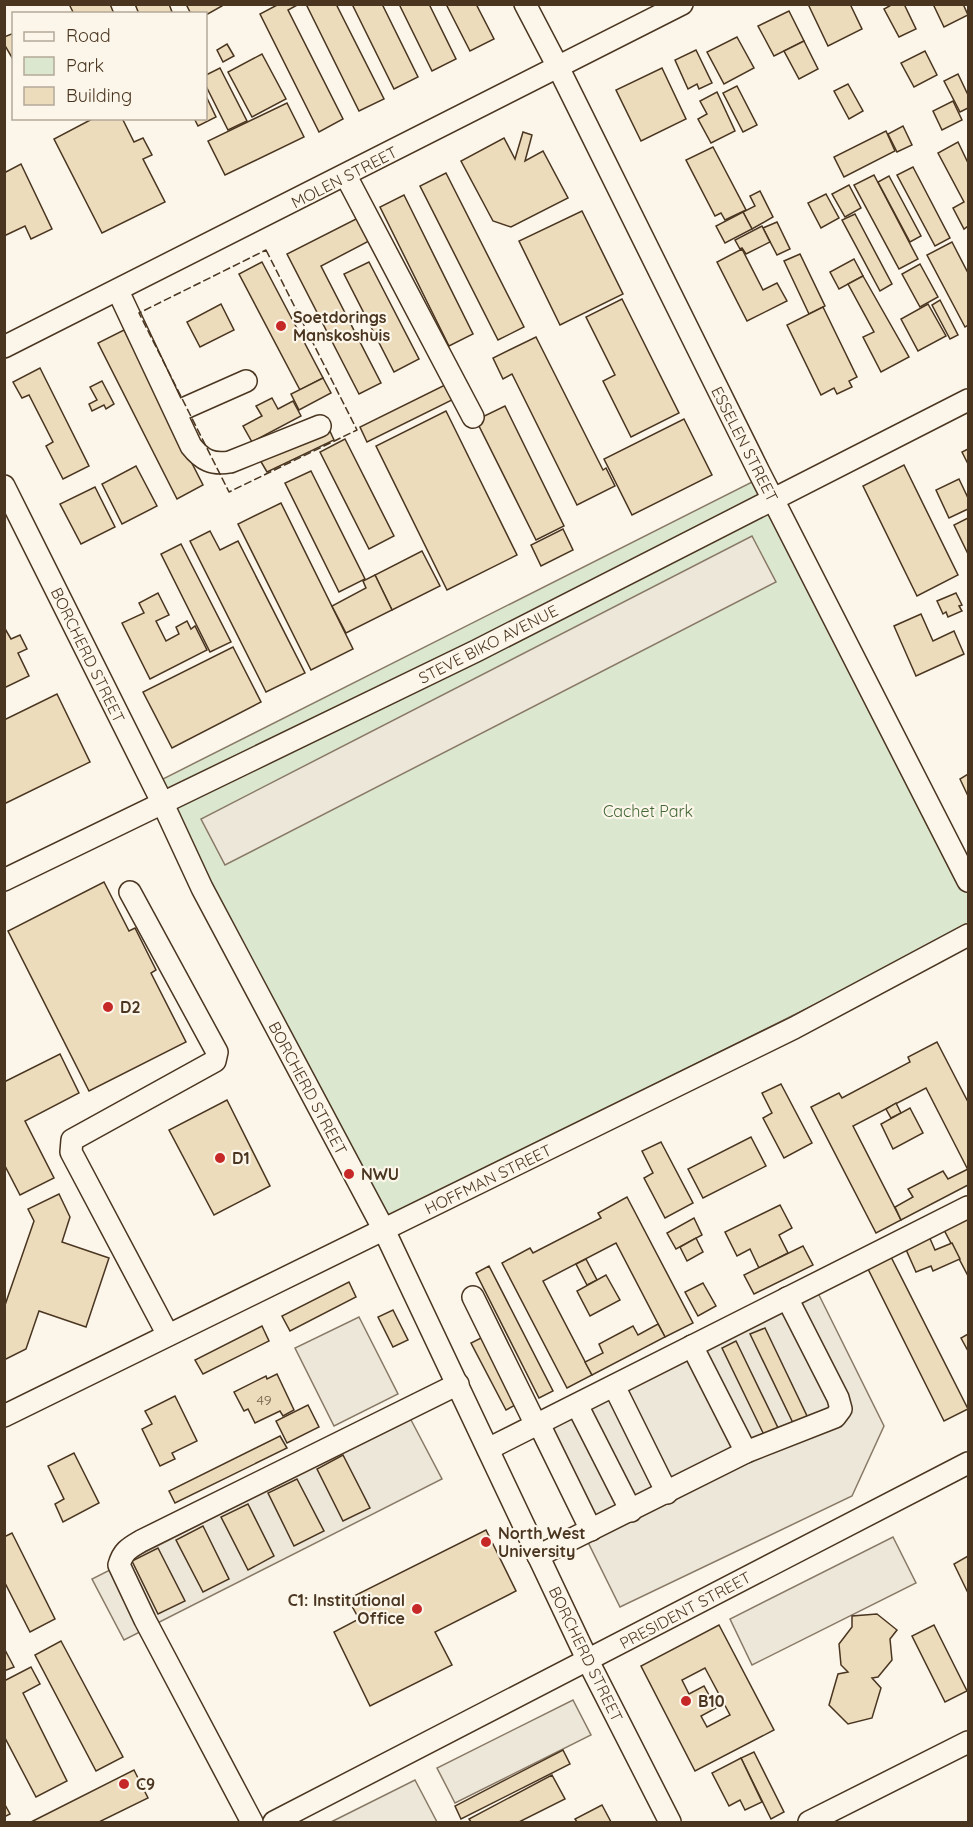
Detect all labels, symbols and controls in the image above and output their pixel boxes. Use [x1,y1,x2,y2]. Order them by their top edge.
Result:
legend [12,12,207,120]
text: Road [66,24,111,47]
text: Park [66,54,104,77]
text: Building [66,84,132,107]
street label: MOLEN STREET [288,142,401,212]
place label: Soetdorings Manskoshuis [293,307,390,345]
marker: Soetdorings Manskoshuis [274,319,288,333]
street label: ESSELEN STREET [707,383,783,505]
street label: BORCHERD STREET [47,584,130,726]
street label: STEVE BIKO AVENUE [415,600,561,688]
park label: Cachet Park [603,801,693,821]
place label: D2 [120,997,141,1017]
marker: D2 [101,1000,115,1014]
street label: BORCHERD STREET [264,1018,352,1158]
street label: HOFFMAN STREET [421,1139,555,1218]
place label: D1 [232,1148,250,1168]
marker: D1 [213,1151,227,1165]
place label: NWU [361,1164,399,1184]
marker: NWU [342,1167,356,1181]
house number: 49 [257,1391,272,1409]
place label: North West University [498,1523,586,1561]
marker: North West University [479,1535,493,1549]
street label: PRESIDENT STREET [616,1567,754,1653]
street label: BORCHERD STREET [545,1583,628,1725]
place label: C1: Institutional Office [288,1590,405,1628]
marker: C1: Institutional Office [410,1602,424,1616]
place label: B10 [698,1691,725,1711]
marker: B10 [679,1694,693,1708]
place label: C9 [136,1774,155,1794]
marker: C9 [117,1777,131,1791]

